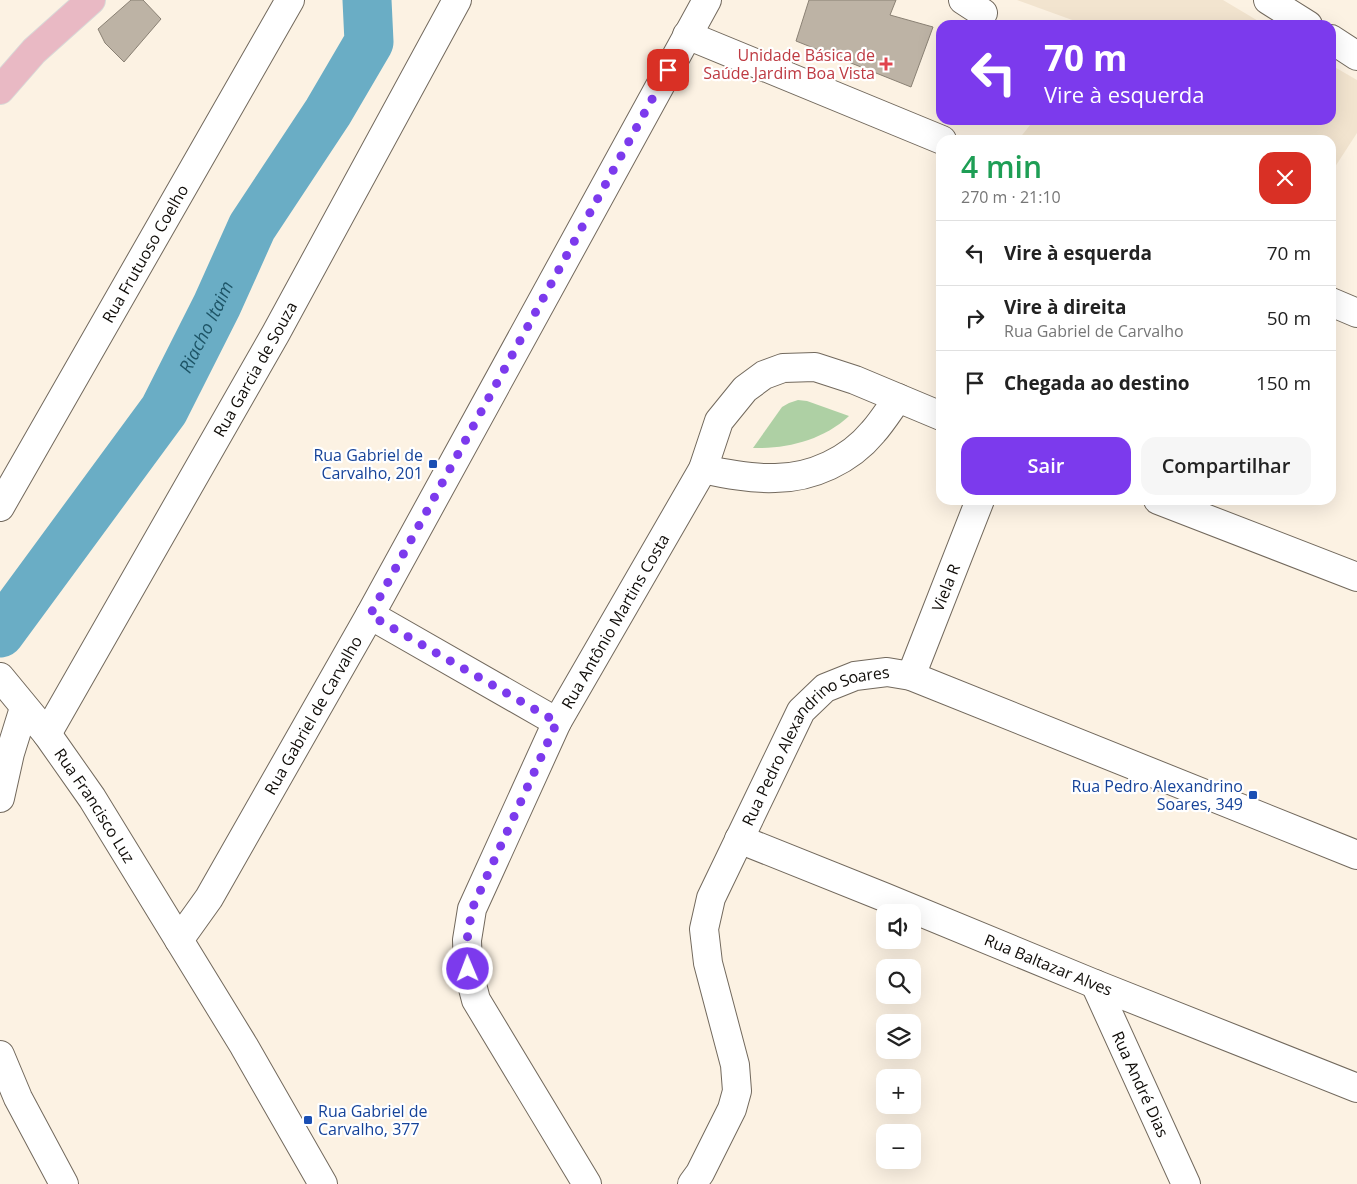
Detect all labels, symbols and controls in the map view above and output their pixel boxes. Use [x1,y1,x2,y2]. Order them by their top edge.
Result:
text: 70 m [1044,34,1127,81]
icon: left [961,40,1026,105]
place label: Unidade Básica de Saúde Jardim Boa Vista [703,44,875,84]
pin [647,49,689,91]
icon: arrive [654,56,682,84]
marker: Unidade Básica de Saúde Jardim Boa Vista [879,57,893,71]
text: Vire à esquerda [1044,79,1205,109]
text: 4 min [961,146,1042,187]
button: close [1259,152,1311,204]
street label: Rua Frutuoso Coelho [97,180,193,327]
text: 270 m · 21:10 [961,186,1061,208]
icon: left [961,239,989,267]
text: Vire à esquerda [1004,240,1152,266]
text: 70 m [1267,240,1311,266]
water label: Riacho Itaim [173,277,238,377]
text: Vire à direita [1004,294,1127,320]
street label: Rua Garcia de Souza [208,298,302,441]
icon: right [961,304,989,332]
text: 50 m [1267,305,1311,331]
text: Rua Gabriel de Carvalho [1004,320,1184,342]
icon: arrive [961,369,989,397]
text: Chegada ao destino [1004,370,1190,396]
text: 150 m [1256,370,1311,396]
button: Sair [961,437,1131,495]
button: Compartilhar [1141,437,1311,495]
place label: Rua Gabriel de Carvalho, 201 [313,444,423,484]
marker: Rua Gabriel de Carvalho, 201 [427,458,439,470]
street label: Rua Antônio Martins Costa [556,530,674,713]
street label: Viela R [926,560,965,615]
street label: Rua Gabriel de Carvalho [259,632,367,799]
street label: Rua Pedro Alexandrino Soares [736,661,891,829]
street label: Rua Francisco Luz [49,744,140,867]
place label: Rua Pedro Alexandrino Soares, 349 [1072,775,1243,815]
marker: Rua Pedro Alexandrino Soares, 349 [1247,789,1259,801]
map controls [876,904,921,1169]
button: sound [876,904,921,949]
street label: Rua Baltazar Alves [981,929,1116,1001]
position arrow [441,942,493,994]
button: search [876,959,921,1004]
button: layers [876,1014,921,1059]
street label: Rua André Dias [1107,1028,1174,1141]
button: + [876,1069,921,1114]
place label: Rua Gabriel de Carvalho, 377 [318,1100,428,1140]
marker: Rua Gabriel de Carvalho, 377 [302,1114,314,1126]
button: − [876,1124,921,1169]

